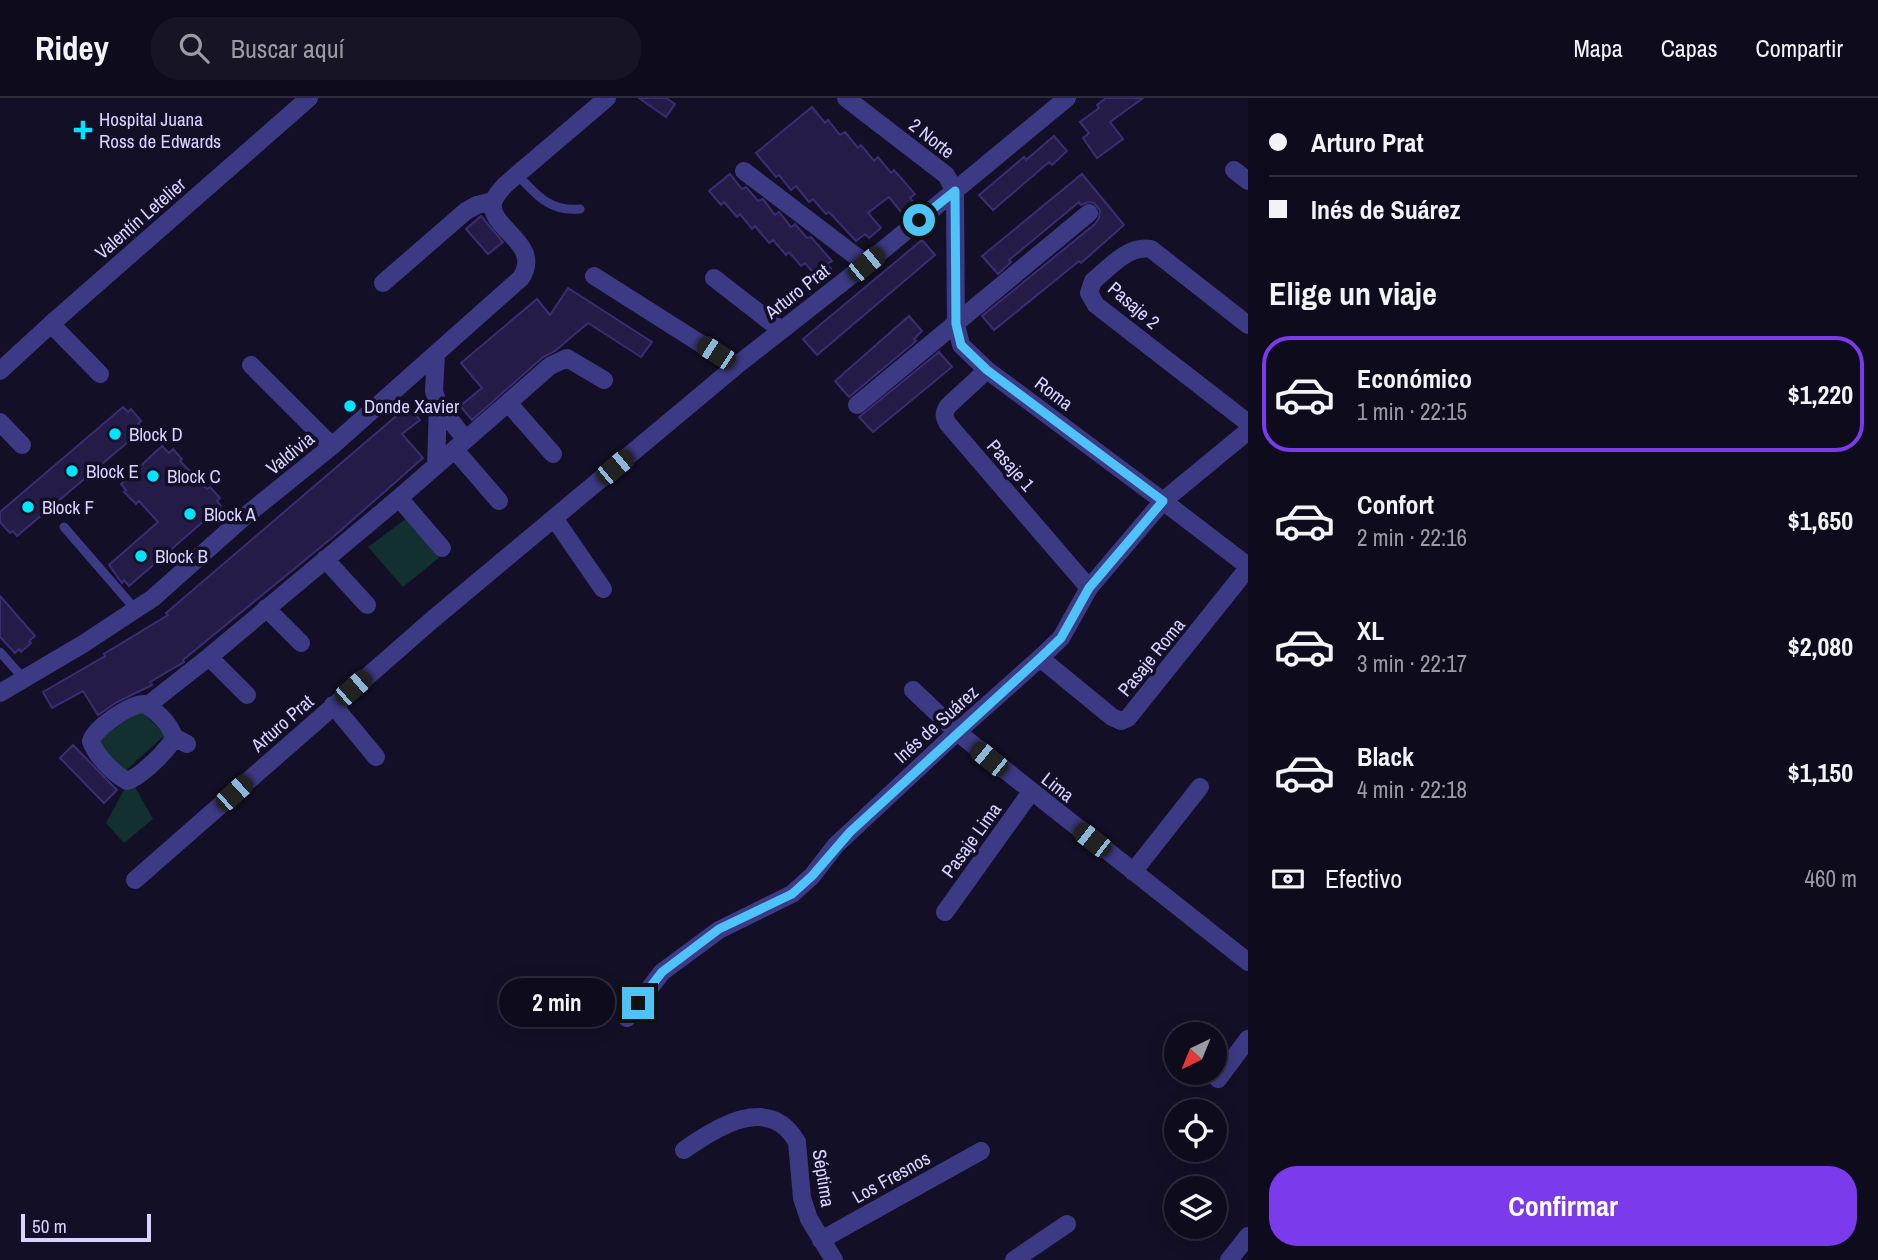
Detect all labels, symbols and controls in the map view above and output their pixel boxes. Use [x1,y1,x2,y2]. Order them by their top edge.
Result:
search box [151,17,641,80]
text: Ridey [35,26,109,70]
icon: search [175,29,213,67]
text: Buscar aquí [231,31,344,66]
text: Mapa [1573,32,1623,64]
text: Capas [1661,32,1718,64]
text: Compartir [1756,32,1843,64]
place label: Hospital Juana Ross de Edwards [99,106,221,154]
street label: 2 Norte [904,112,960,164]
marker: Hospital Juana Ross de Edwards [73,120,93,140]
text: Arturo Prat [1311,125,1424,160]
street label: Valentín Letelier [89,171,192,265]
text: Inés de Suárez [1311,192,1460,227]
route start [903,204,935,236]
car [844,242,889,286]
street label: Arturo Prat [759,257,835,325]
text: Elige un viaje [1269,272,1437,315]
street label: Pasaje 2 [1103,275,1165,335]
car [693,333,740,373]
text: Económico [1357,361,1472,396]
icon: car [1273,363,1336,426]
street label: Roma [1030,370,1079,416]
text: $1,220 [1788,377,1853,412]
place label: Donde Xavier [364,393,460,419]
text: 1 min · 22:15 [1357,396,1467,427]
marker: Donde Xavier [342,398,358,414]
place label: Block D [129,421,183,447]
street label: Valdivia [260,425,320,480]
marker: Block D [107,426,123,442]
street label: Pasaje 1 [981,434,1041,497]
car [593,445,638,489]
place label: Block E [86,458,139,484]
marker: Block E [64,463,80,479]
place label: Block C [167,463,221,489]
marker: Block C [145,468,161,484]
text: Confort [1357,487,1434,522]
icon: car [1273,489,1336,552]
place label: Block F [42,494,94,520]
marker: Block F [20,499,36,515]
place label: Block A [204,501,257,527]
text: $1,650 [1788,503,1853,538]
marker: Block A [182,506,198,522]
text: 2 min · 22:16 [1357,522,1467,553]
place label: Block B [155,543,208,569]
marker: Block B [133,548,149,564]
street label: Pasaje Roma [1111,612,1191,702]
text: XL [1357,613,1384,648]
icon: car [1273,615,1336,678]
text: $2,080 [1788,629,1853,664]
text: 3 min · 22:17 [1357,648,1467,679]
car [331,666,376,710]
street label: Inés de Suárez [888,679,984,769]
street label: Arturo Prat [244,688,319,758]
car [967,738,1012,780]
text: Black [1357,739,1414,774]
icon: car [1273,741,1336,804]
text: $1,150 [1788,755,1853,790]
street label: Lima [1036,766,1080,808]
car [212,771,257,815]
text: 4 min · 22:18 [1357,774,1467,805]
street label: Pasaje Lima [935,797,1007,883]
car [1069,819,1116,861]
icon: cash [1269,860,1307,898]
text: Efectivo [1325,861,1402,896]
text: 460 m [1805,863,1857,894]
callout: 2 min [498,978,614,1028]
text: 2 min [532,987,582,1018]
route end [622,987,654,1019]
north arrow [1164,1022,1227,1085]
map controls [1164,1022,1227,1239]
button: locate [1164,1099,1227,1162]
street label: Los Fresnos [847,1145,935,1209]
street label: Séptima [807,1147,841,1209]
button: Confirmar [1269,1166,1857,1246]
button: layers [1164,1176,1227,1239]
scale bar [21,1211,150,1243]
text: 50 m [32,1213,67,1239]

